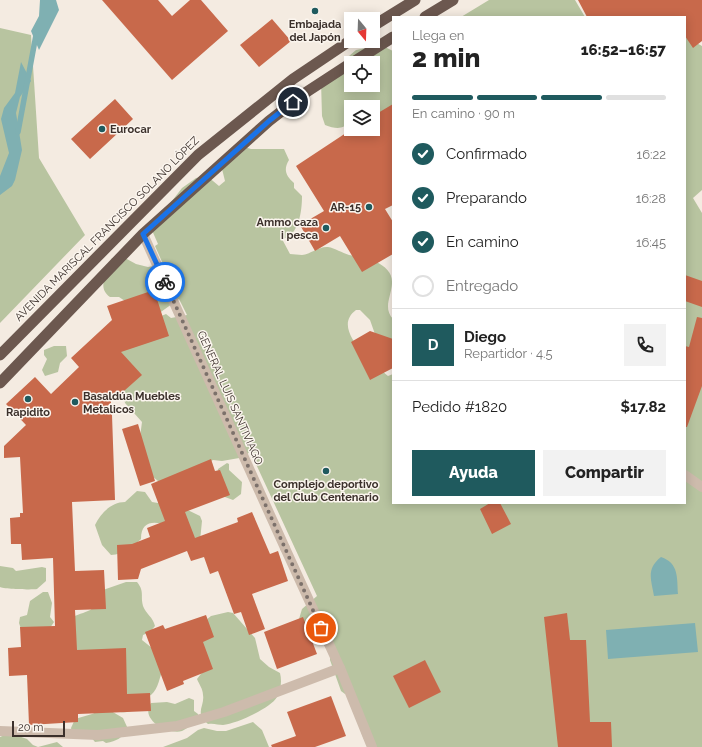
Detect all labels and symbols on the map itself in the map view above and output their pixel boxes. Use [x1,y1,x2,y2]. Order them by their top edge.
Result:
marker: Embajada del Japón [310,6,320,16]
north arrow [344,12,380,48]
place label: Embajada del Japón [289,18,341,44]
pin [276,85,310,119]
place label: Eurocar [110,123,152,136]
marker: Eurocar [97,124,107,134]
street label: AVENIDA MARISCAL FRANCISCO SOLANO LÓPEZ [11,133,202,324]
place label: AR-15 [330,201,361,214]
marker: AR-15 [364,202,374,212]
place label: Ammo caza i pesca [257,216,318,242]
marker: Ammo caza i pesca [321,223,331,233]
courier [145,262,185,302]
street label: GENERAL LUIS SANTIVIAGO [195,329,265,467]
place label: Basaldúa Muebles Metalicos [83,390,181,416]
marker: Rapidito [23,394,33,404]
marker: Basaldúa Muebles Metalicos [70,397,80,407]
place label: Rapidito [6,406,50,419]
marker: Complejo deportivo del Club Centenario [321,466,331,476]
place label: Complejo deportivo del Club Centenario [273,478,379,504]
pin [304,611,338,645]
scale bar [12,719,65,738]

